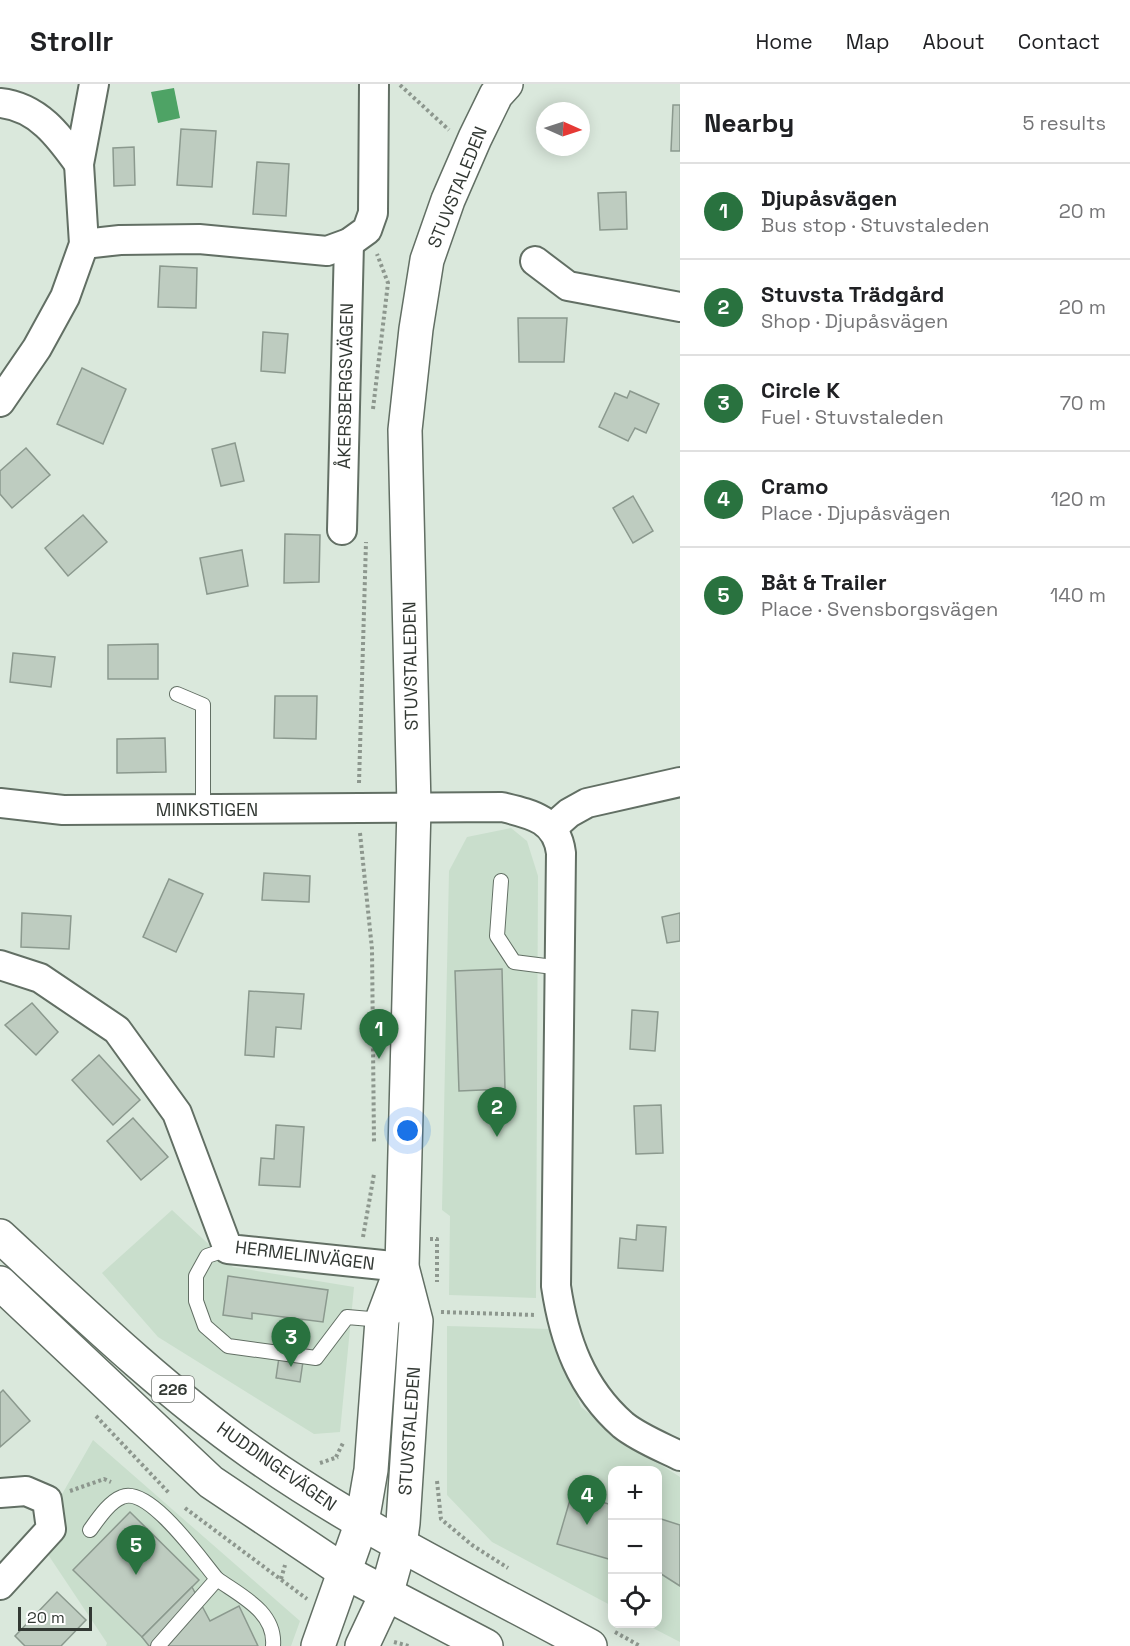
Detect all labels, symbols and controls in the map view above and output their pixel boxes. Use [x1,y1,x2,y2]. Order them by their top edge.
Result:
text: Strollr [30,23,113,59]
text: Home [755,28,813,55]
text: Map [846,28,890,55]
text: About [923,28,985,55]
text: Contact [1018,28,1100,55]
north arrow [536,102,590,156]
text: Nearby [704,106,794,140]
text: 5 results [1022,110,1106,136]
street label: STUVSTALEDEN [422,123,492,251]
text: Djupåsvägen [761,184,897,212]
text: 1 [719,198,728,224]
text: 20 m [1059,198,1106,224]
text: Bus stop · Stuvstaleden [761,212,989,238]
text: Stuvsta Trädgård [761,280,944,308]
text: 2 [718,294,729,320]
text: 20 m [1059,294,1106,320]
street label: ÅKERSBERGSVÄGEN [332,303,358,469]
text: Shop · Djupåsvägen [761,308,948,334]
text: Circle K [761,376,840,404]
text: 3 [717,390,730,416]
text: 70 m [1060,390,1106,416]
text: Fuel · Stuvstaleden [761,404,944,430]
text: Cramo [761,472,829,500]
text: 4 [717,486,730,512]
text: 120 m [1050,486,1106,512]
text: Place · Djupåsvägen [761,500,951,526]
text: Båt & Trailer [761,568,887,596]
text: 5 [718,582,730,608]
text: 140 m [1050,582,1106,608]
text: Place · Svensborgsvägen [761,596,998,622]
street label: STUVSTALEDEN [397,601,423,731]
street label: MINKSTIGEN [156,798,258,821]
pin: 1 [360,1010,398,1059]
pin: 2 [478,1088,516,1137]
your location [393,1116,422,1145]
street label: HERMELINVÄGEN [234,1235,376,1275]
pin: 3 [272,1318,310,1367]
street label: STUVSTALEDEN [393,1366,425,1496]
road number: 226 [152,1376,194,1402]
street label: HUDDINGEVÄGEN [213,1416,341,1516]
map controls [608,1466,662,1628]
button: + [608,1466,662,1520]
pin: 4 [568,1476,606,1525]
button: − [608,1520,662,1574]
pin: 5 [116,1526,156,1575]
button: locate [608,1574,662,1628]
scale bar [18,1604,92,1632]
text: 20 m [27,1607,65,1628]

